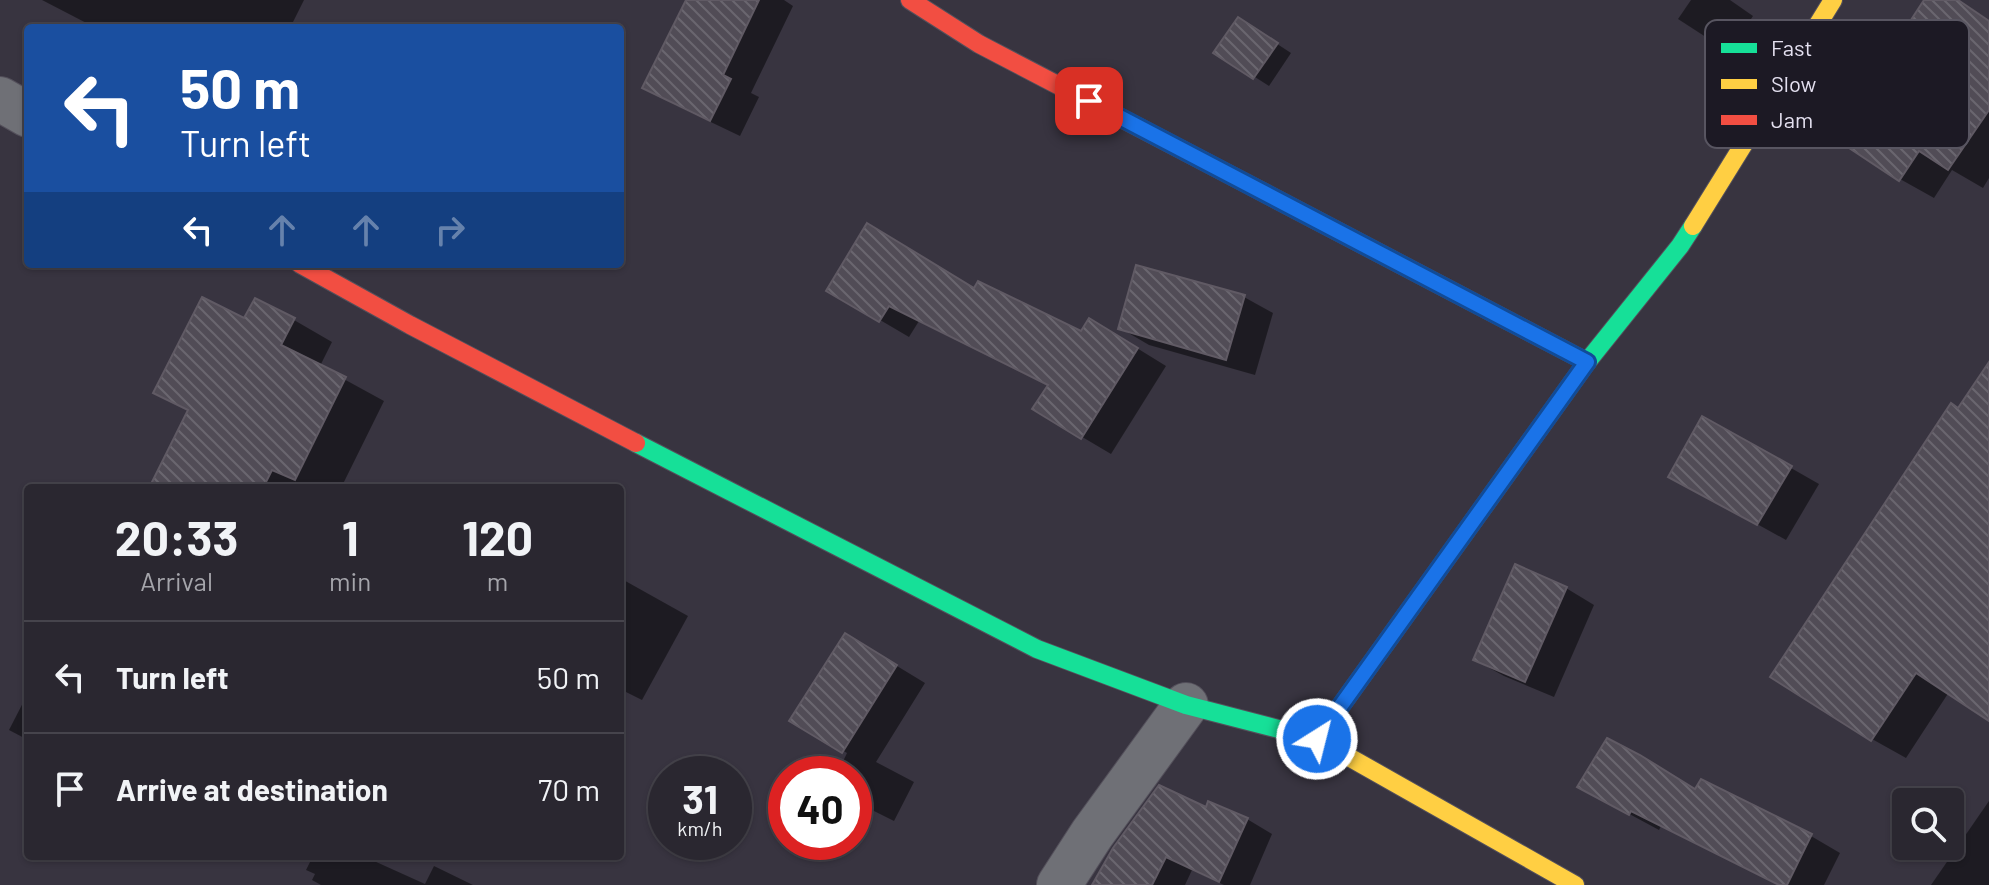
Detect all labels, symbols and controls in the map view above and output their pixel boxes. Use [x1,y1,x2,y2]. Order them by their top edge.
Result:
legend [1705,20,1969,148]
text: Fast [1771,34,1813,60]
text: 50 m [180,53,300,120]
icon: left [48,56,152,160]
pin [1055,67,1123,135]
text: Slow [1771,70,1816,96]
icon: arrive [1067,79,1111,123]
text: Jam [1771,106,1813,132]
text: Turn left [180,121,311,164]
icon: left [176,208,220,252]
icon: ahead [260,208,304,252]
icon: ahead [344,208,388,252]
icon: right [428,208,472,252]
text: 20:33 [115,508,238,566]
text: 1 [342,508,359,566]
text: 120 [462,508,533,566]
text: Arrival [140,565,213,596]
text: min [329,565,371,596]
text: m [487,565,508,596]
icon: left [48,655,92,699]
text: Turn left [116,659,229,695]
text: 50 m [537,659,600,695]
position arrow [1275,697,1359,781]
speed limit sign: 40 [768,756,872,860]
icon: arrive [48,767,92,811]
text: Arrive at destination [116,771,388,807]
text: 70 m [538,771,600,807]
text: 31 [682,774,718,822]
map controls [1892,788,1964,860]
button: search [1892,788,1964,860]
text: km/h [677,816,723,840]

